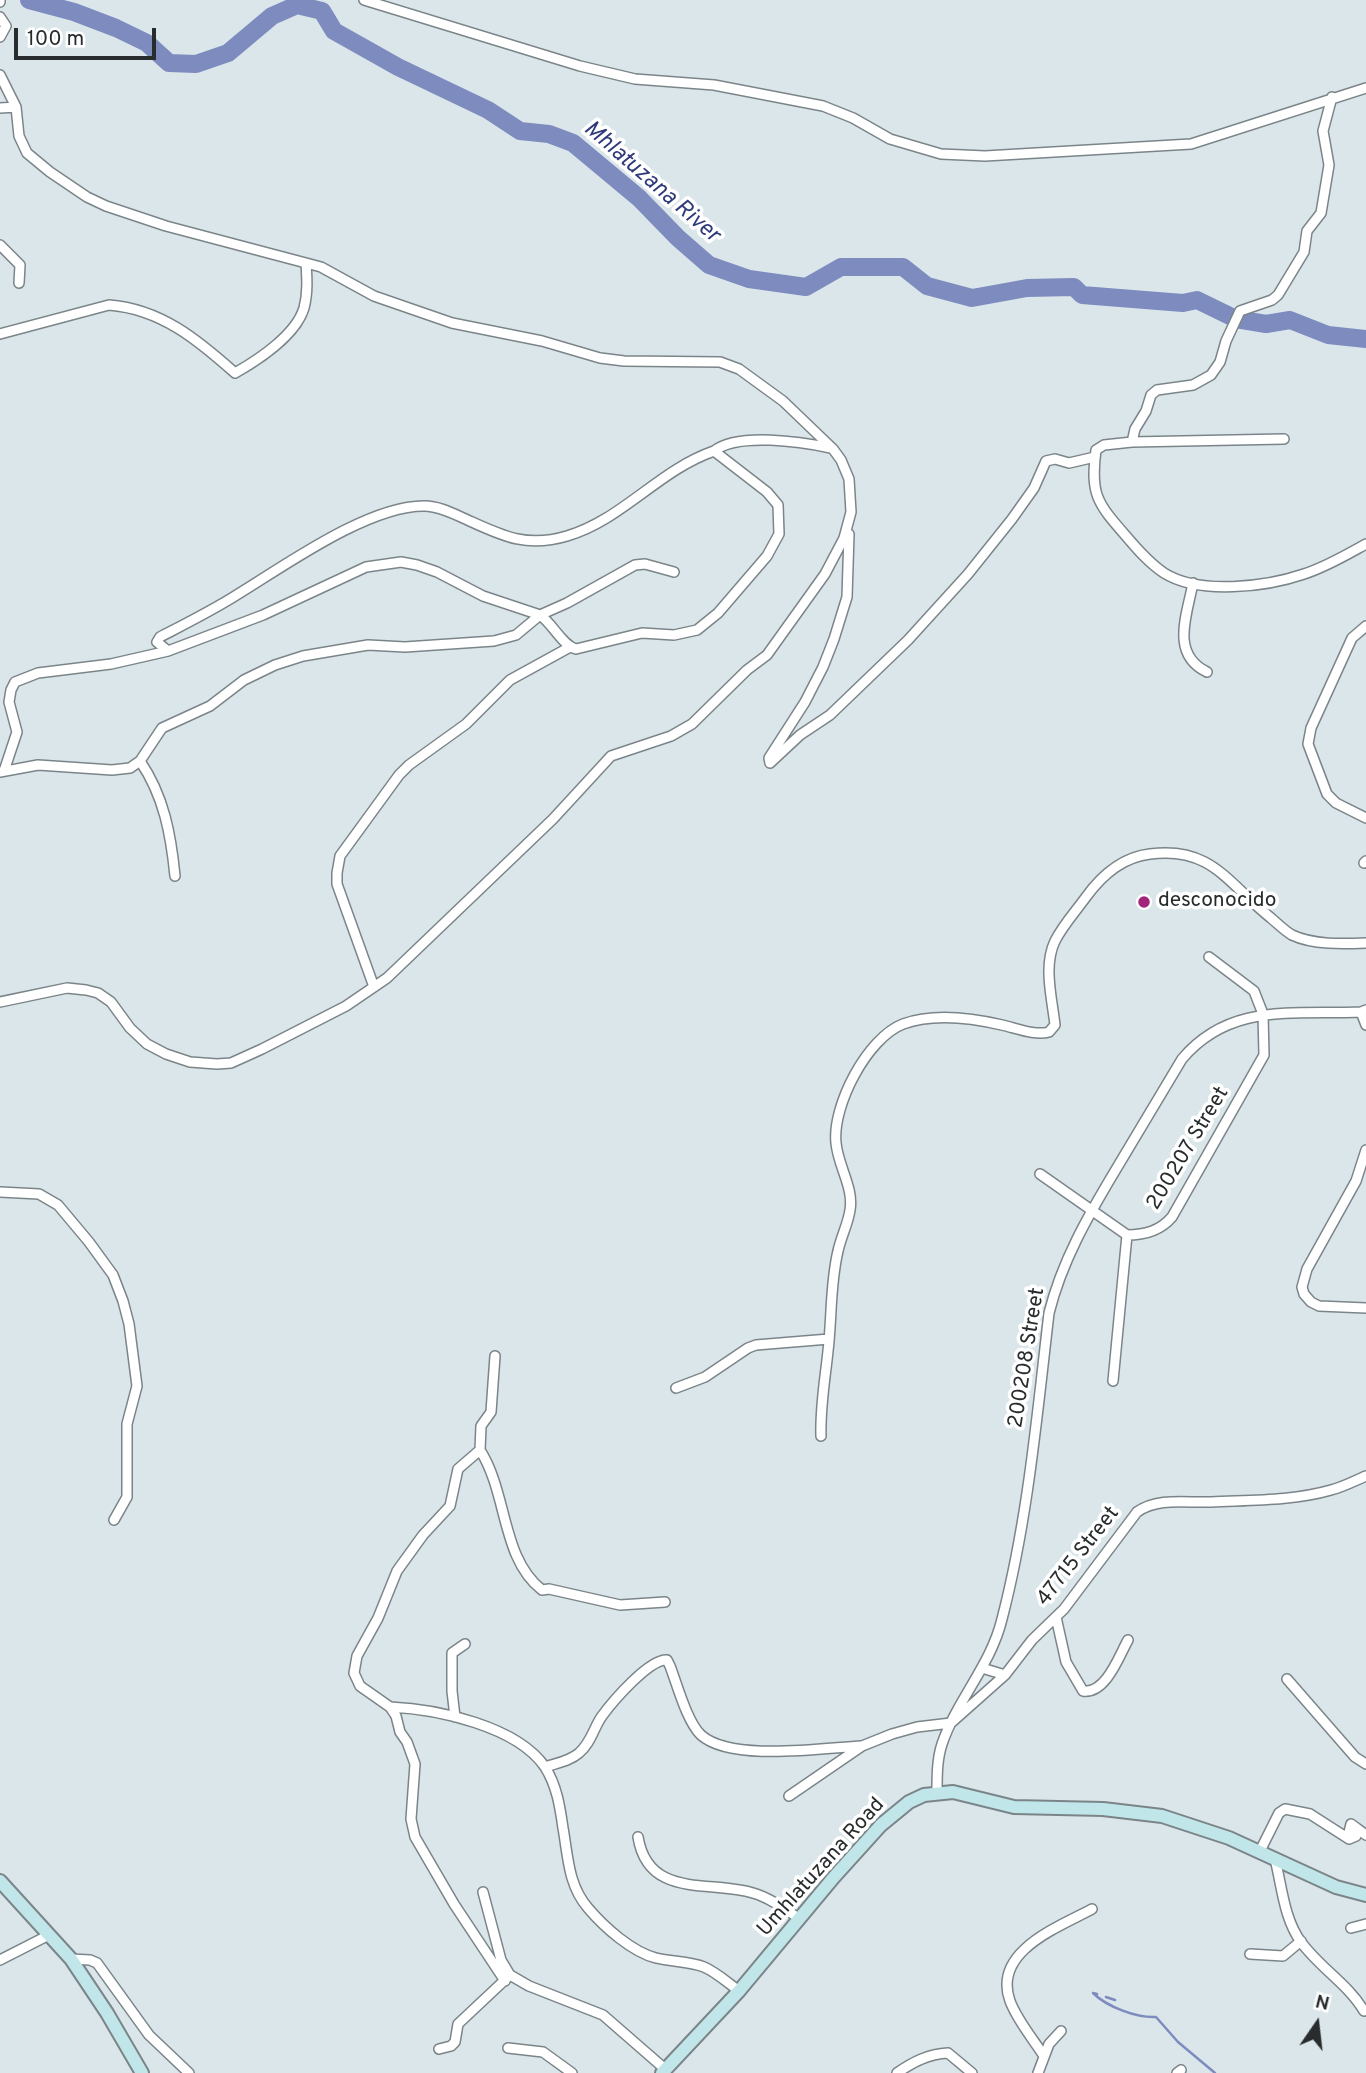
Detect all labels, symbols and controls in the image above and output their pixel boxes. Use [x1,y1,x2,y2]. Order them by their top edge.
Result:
scale bar [18,14,159,58]
text: 100 m [27,26,84,53]
water label: Mhlatuzana River [577,116,725,250]
place label: desconocido [1158,889,1276,915]
marker: desconocido [1136,894,1152,910]
street label: 200207 Street [1142,1083,1236,1215]
street label: 200208 Street [1004,1286,1052,1430]
street label: 47715 Street [1032,1502,1126,1612]
street label: Umhlatuzana Road [753,1793,891,1943]
north arrow [1282,1989,1352,2059]
text: N [1313,1990,1332,2017]

